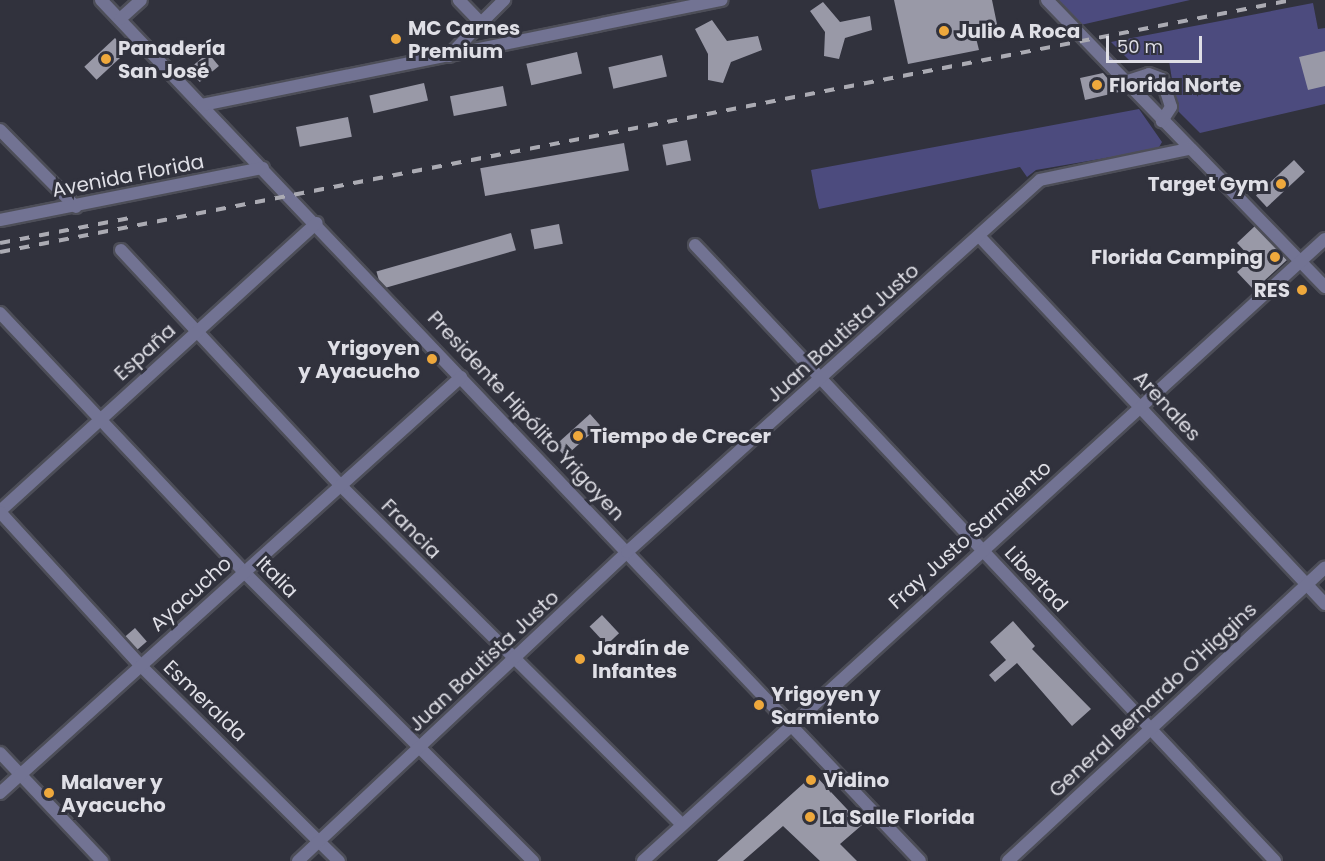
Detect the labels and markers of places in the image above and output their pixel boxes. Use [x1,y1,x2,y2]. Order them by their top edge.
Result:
place label: MC Carnes Premium [408,16,520,63]
place label: Julio A Roca [956,19,1080,43]
marker: Julio A Roca [937,24,951,38]
marker: MC Carnes Premium [389,32,403,46]
place label: Panadería San José [118,36,226,83]
marker: Panadería San José [99,52,113,66]
place label: Florida Norte [1109,73,1241,97]
marker: Florida Norte [1090,78,1104,92]
place label: Target Gym [1148,172,1269,196]
marker: Target Gym [1274,177,1288,191]
place label: Florida Camping [1091,245,1263,269]
marker: Florida Camping [1268,250,1282,264]
place label: RES [1254,278,1290,302]
marker: RES [1295,283,1309,297]
place label: Yrigoyen y Ayacucho [298,336,420,383]
marker: Yrigoyen y Ayacucho [425,352,439,366]
place label: Tiempo de Crecer [590,424,771,448]
marker: Tiempo de Crecer [571,429,585,443]
place label: Jardín de Infantes [592,636,689,683]
marker: Jardín de Infantes [573,652,587,666]
place label: Yrigoyen y Sarmiento [771,682,881,729]
marker: Yrigoyen y Sarmiento [752,698,766,712]
place label: Vidino [823,768,889,792]
place label: Malaver y Ayacucho [61,770,166,817]
marker: Vidino [804,773,818,787]
marker: Malaver y Ayacucho [42,786,56,800]
place label: La Salle Florida [822,805,975,829]
marker: La Salle Florida [803,810,817,824]

